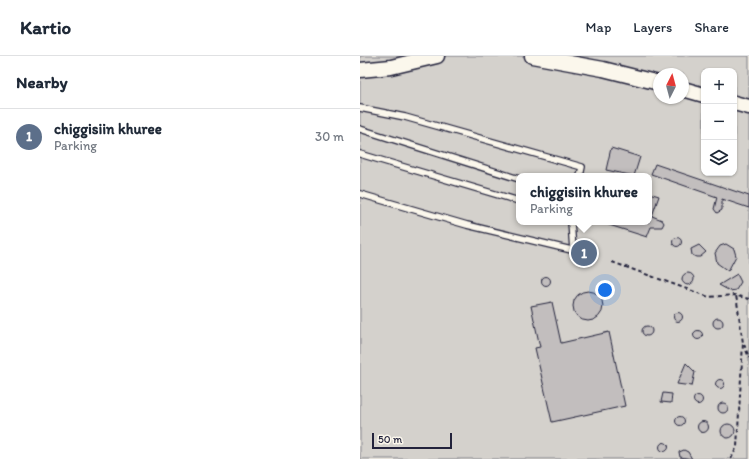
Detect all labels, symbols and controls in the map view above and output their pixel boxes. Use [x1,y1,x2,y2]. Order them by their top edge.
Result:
text: Kartio [20,16,71,39]
text: Map [586,19,611,36]
text: Layers [633,19,672,36]
text: Share [694,19,729,36]
north arrow [653,68,689,104]
map controls [701,68,737,176]
button: + [701,68,737,104]
text: Nearby [16,72,68,92]
button: − [701,104,737,140]
text: chiggisiin khuree [54,120,162,138]
text: 1 [26,129,32,144]
text: 30 m [315,129,344,144]
text: Parking [54,138,97,153]
button: layers [701,140,737,176]
popup [516,173,652,225]
text: chiggisiin khuree [530,183,638,201]
text: Parking [530,201,573,216]
pin: 1 [571,238,597,268]
your location [595,280,615,300]
scale bar [372,431,452,450]
text: 50 m [378,433,402,446]

